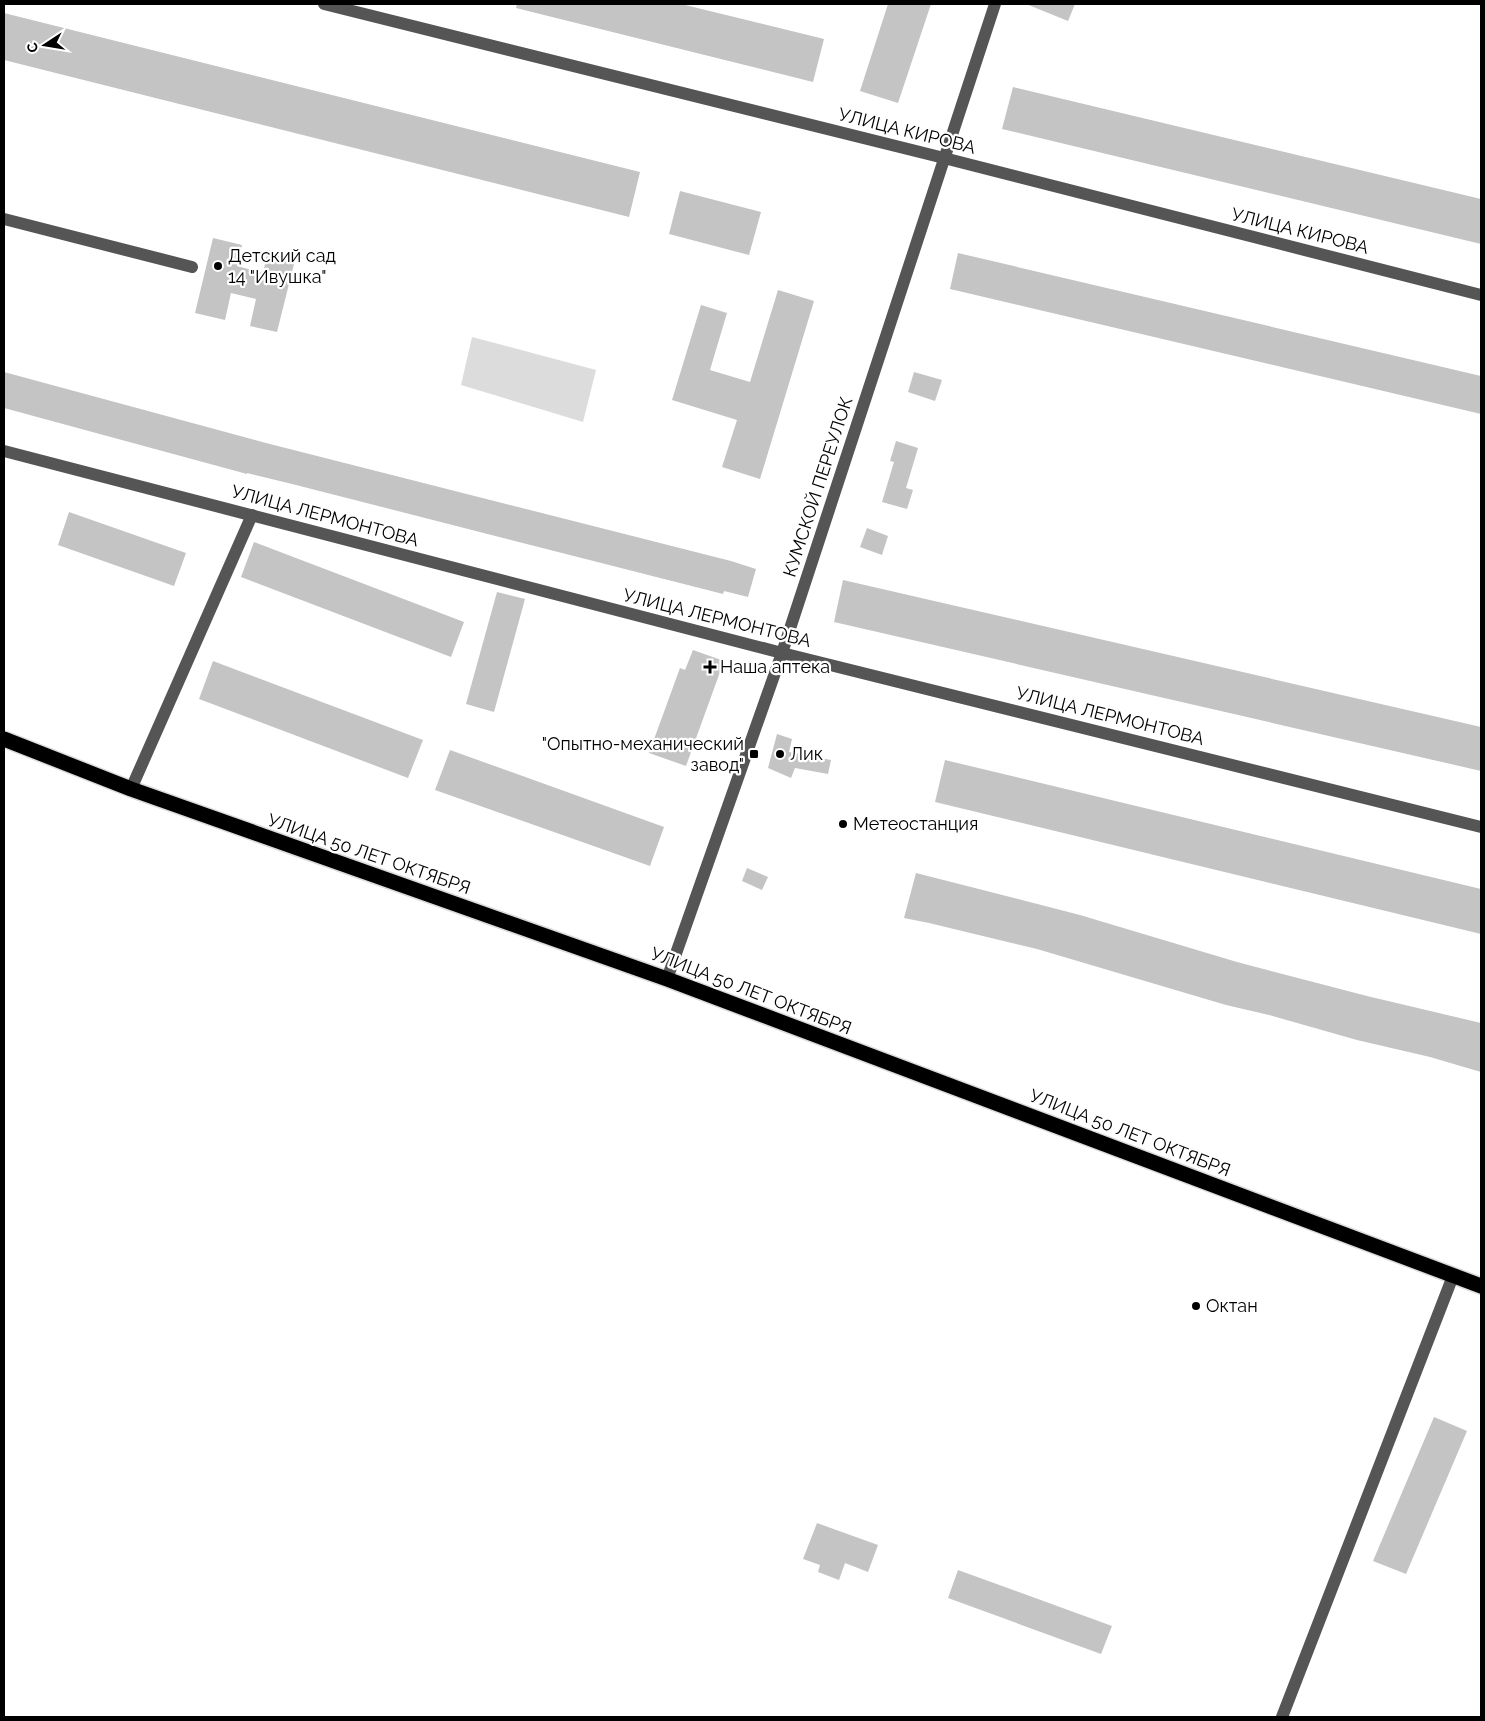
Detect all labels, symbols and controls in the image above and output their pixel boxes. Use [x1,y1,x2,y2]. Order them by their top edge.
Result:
north arrow [20,20,70,70]
text: С [23,41,41,54]
street label: УЛИЦА КИРОВА [836,103,978,158]
street label: УЛИЦА КИРОВА [1229,203,1371,258]
place label: Детский сад 14 "Ивушка" [228,245,336,287]
marker: Детский сад 14 "Ивушка" [212,260,224,272]
street label: КУМСКОЙ ПЕРЕУЛОК [778,394,857,580]
street label: УЛИЦА ЛЕРМОНТОВА [229,480,421,551]
street label: УЛИЦА ЛЕРМОНТОВА [621,584,813,651]
place label: Наша аптека [720,656,830,677]
marker: Наша аптека [704,661,716,673]
street label: УЛИЦА ЛЕРМОНТОВА [1014,682,1206,749]
place label: "Опытно-механический завод" [542,733,744,775]
place label: Лик [790,743,823,764]
marker: "Опытно-механический завод" [748,748,760,760]
marker: Лик [774,748,786,760]
street label: УЛИЦА 50 ЛЕТ ОКТЯБРЯ [265,809,473,898]
place label: Метеостанция [853,813,978,834]
marker: Метеостанция [837,818,849,830]
street label: УЛИЦА 50 ЛЕТ ОКТЯБРЯ [648,943,855,1039]
street label: УЛИЦА 50 ЛЕТ ОКТЯБРЯ [1027,1085,1234,1181]
place label: Октан [1206,1295,1258,1316]
marker: Октан [1190,1300,1202,1312]

